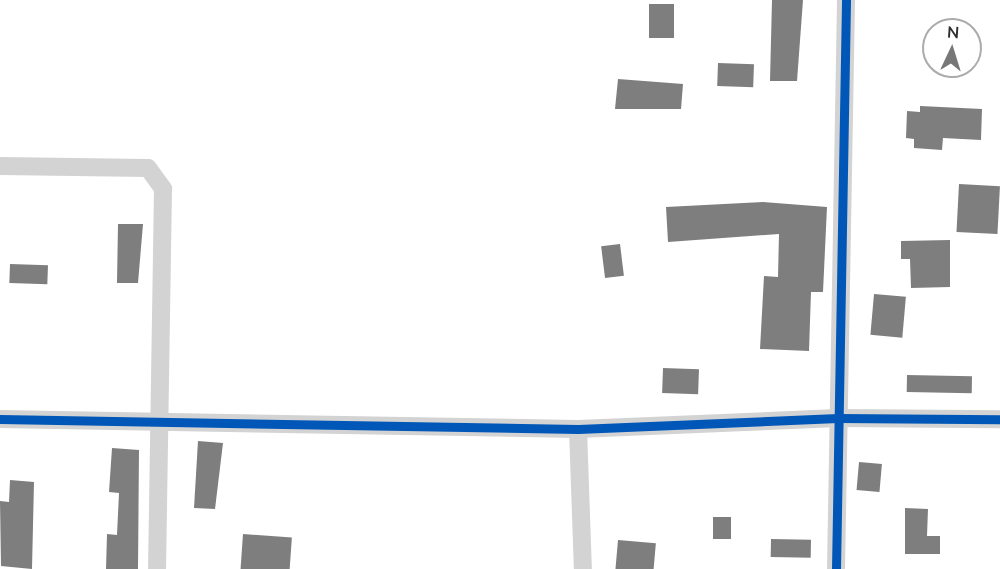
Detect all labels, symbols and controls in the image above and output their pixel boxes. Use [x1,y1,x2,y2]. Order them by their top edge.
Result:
north arrow [922,18,982,78]
text: N [946,22,960,42]

